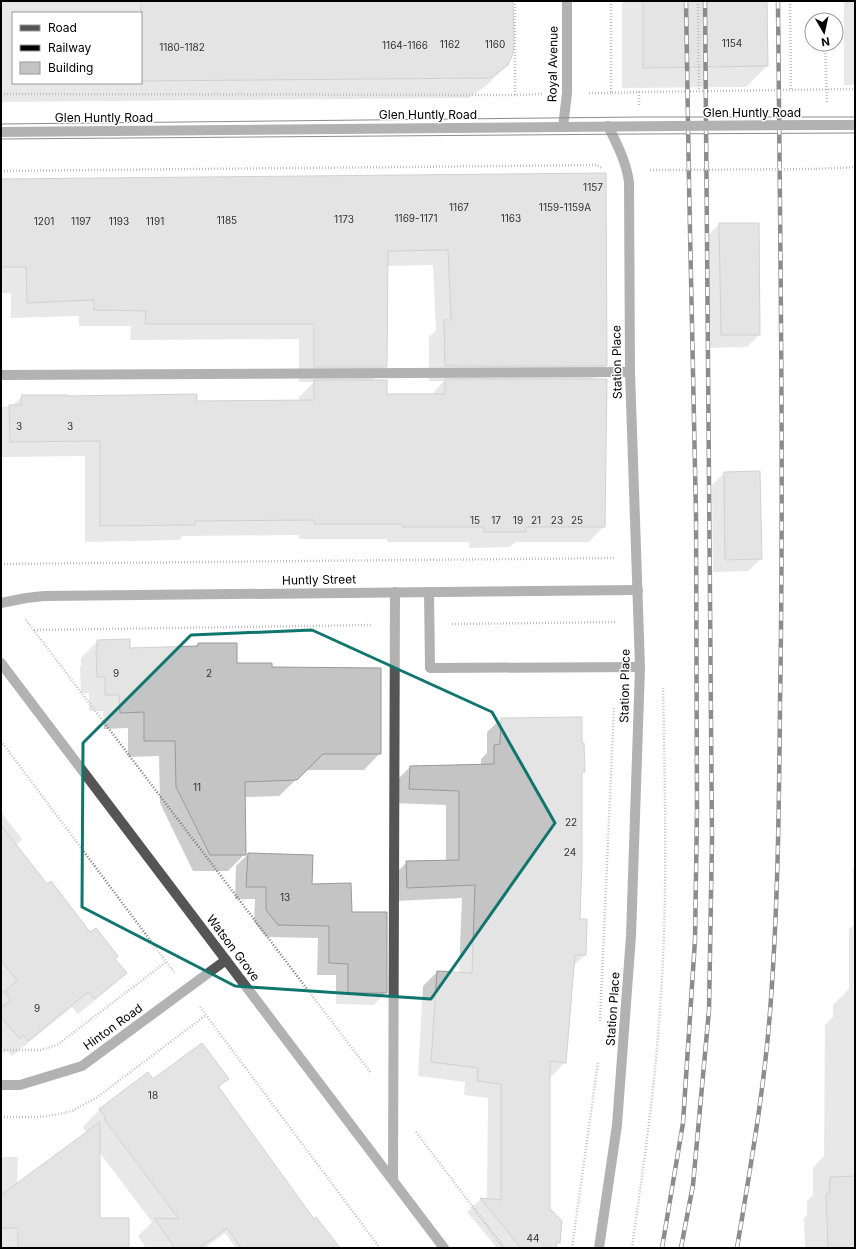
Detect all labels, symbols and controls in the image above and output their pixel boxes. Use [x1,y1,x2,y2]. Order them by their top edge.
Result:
legend [12,12,142,84]
north arrow [804,12,844,52]
text: Road [48,20,77,35]
street label: Royal Avenue [544,26,561,102]
text: N [820,34,831,49]
house number: 1154 [722,37,742,49]
house number: 1162 [440,38,460,50]
house number: 1160 [485,38,505,50]
house number: 1164-1166 [382,39,428,51]
text: Railway [48,40,92,55]
house number: 1180-1182 [159,41,205,53]
text: Building [48,60,93,75]
street label: Glen Huntly Road [703,105,801,120]
street label: Glen Huntly Road [379,107,477,122]
street label: Glen Huntly Road [55,110,153,125]
house number: 1157 [583,181,603,193]
house number: 1167 [449,201,469,213]
house number: 1159-1159A [539,201,591,213]
house number: 1169-1171 [395,212,438,224]
house number: 1163 [501,212,521,224]
house number: 1173 [334,213,354,225]
house number: 1185 [217,214,237,226]
house number: 1201 [34,215,54,227]
house number: 1197 [71,215,91,227]
house number: 1193 [109,215,129,227]
house number: 1191 [146,215,164,227]
street label: Station Place [608,325,625,399]
house number: 3 [16,420,22,432]
house number: 3 [67,420,73,432]
house number: 15 [470,514,480,526]
house number: 17 [491,514,501,526]
house number: 19 [513,514,523,526]
house number: 21 [531,514,541,526]
house number: 23 [551,514,563,526]
house number: 25 [571,514,583,526]
street label: Huntly Street [282,571,356,588]
street label: Station Place [616,649,633,723]
house number: 9 [113,667,119,679]
house number: 2 [206,667,212,679]
house number: 11 [193,781,201,793]
house number: 22 [565,816,577,828]
house number: 24 [564,846,576,858]
house number: 13 [280,891,290,903]
street label: Watson Grove [203,911,263,984]
street label: Station Place [602,971,623,1046]
street label: Hinton Road [80,1000,145,1053]
house number: 9 [34,1002,40,1014]
house number: 18 [148,1089,158,1101]
house number: 44 [527,1232,539,1244]

